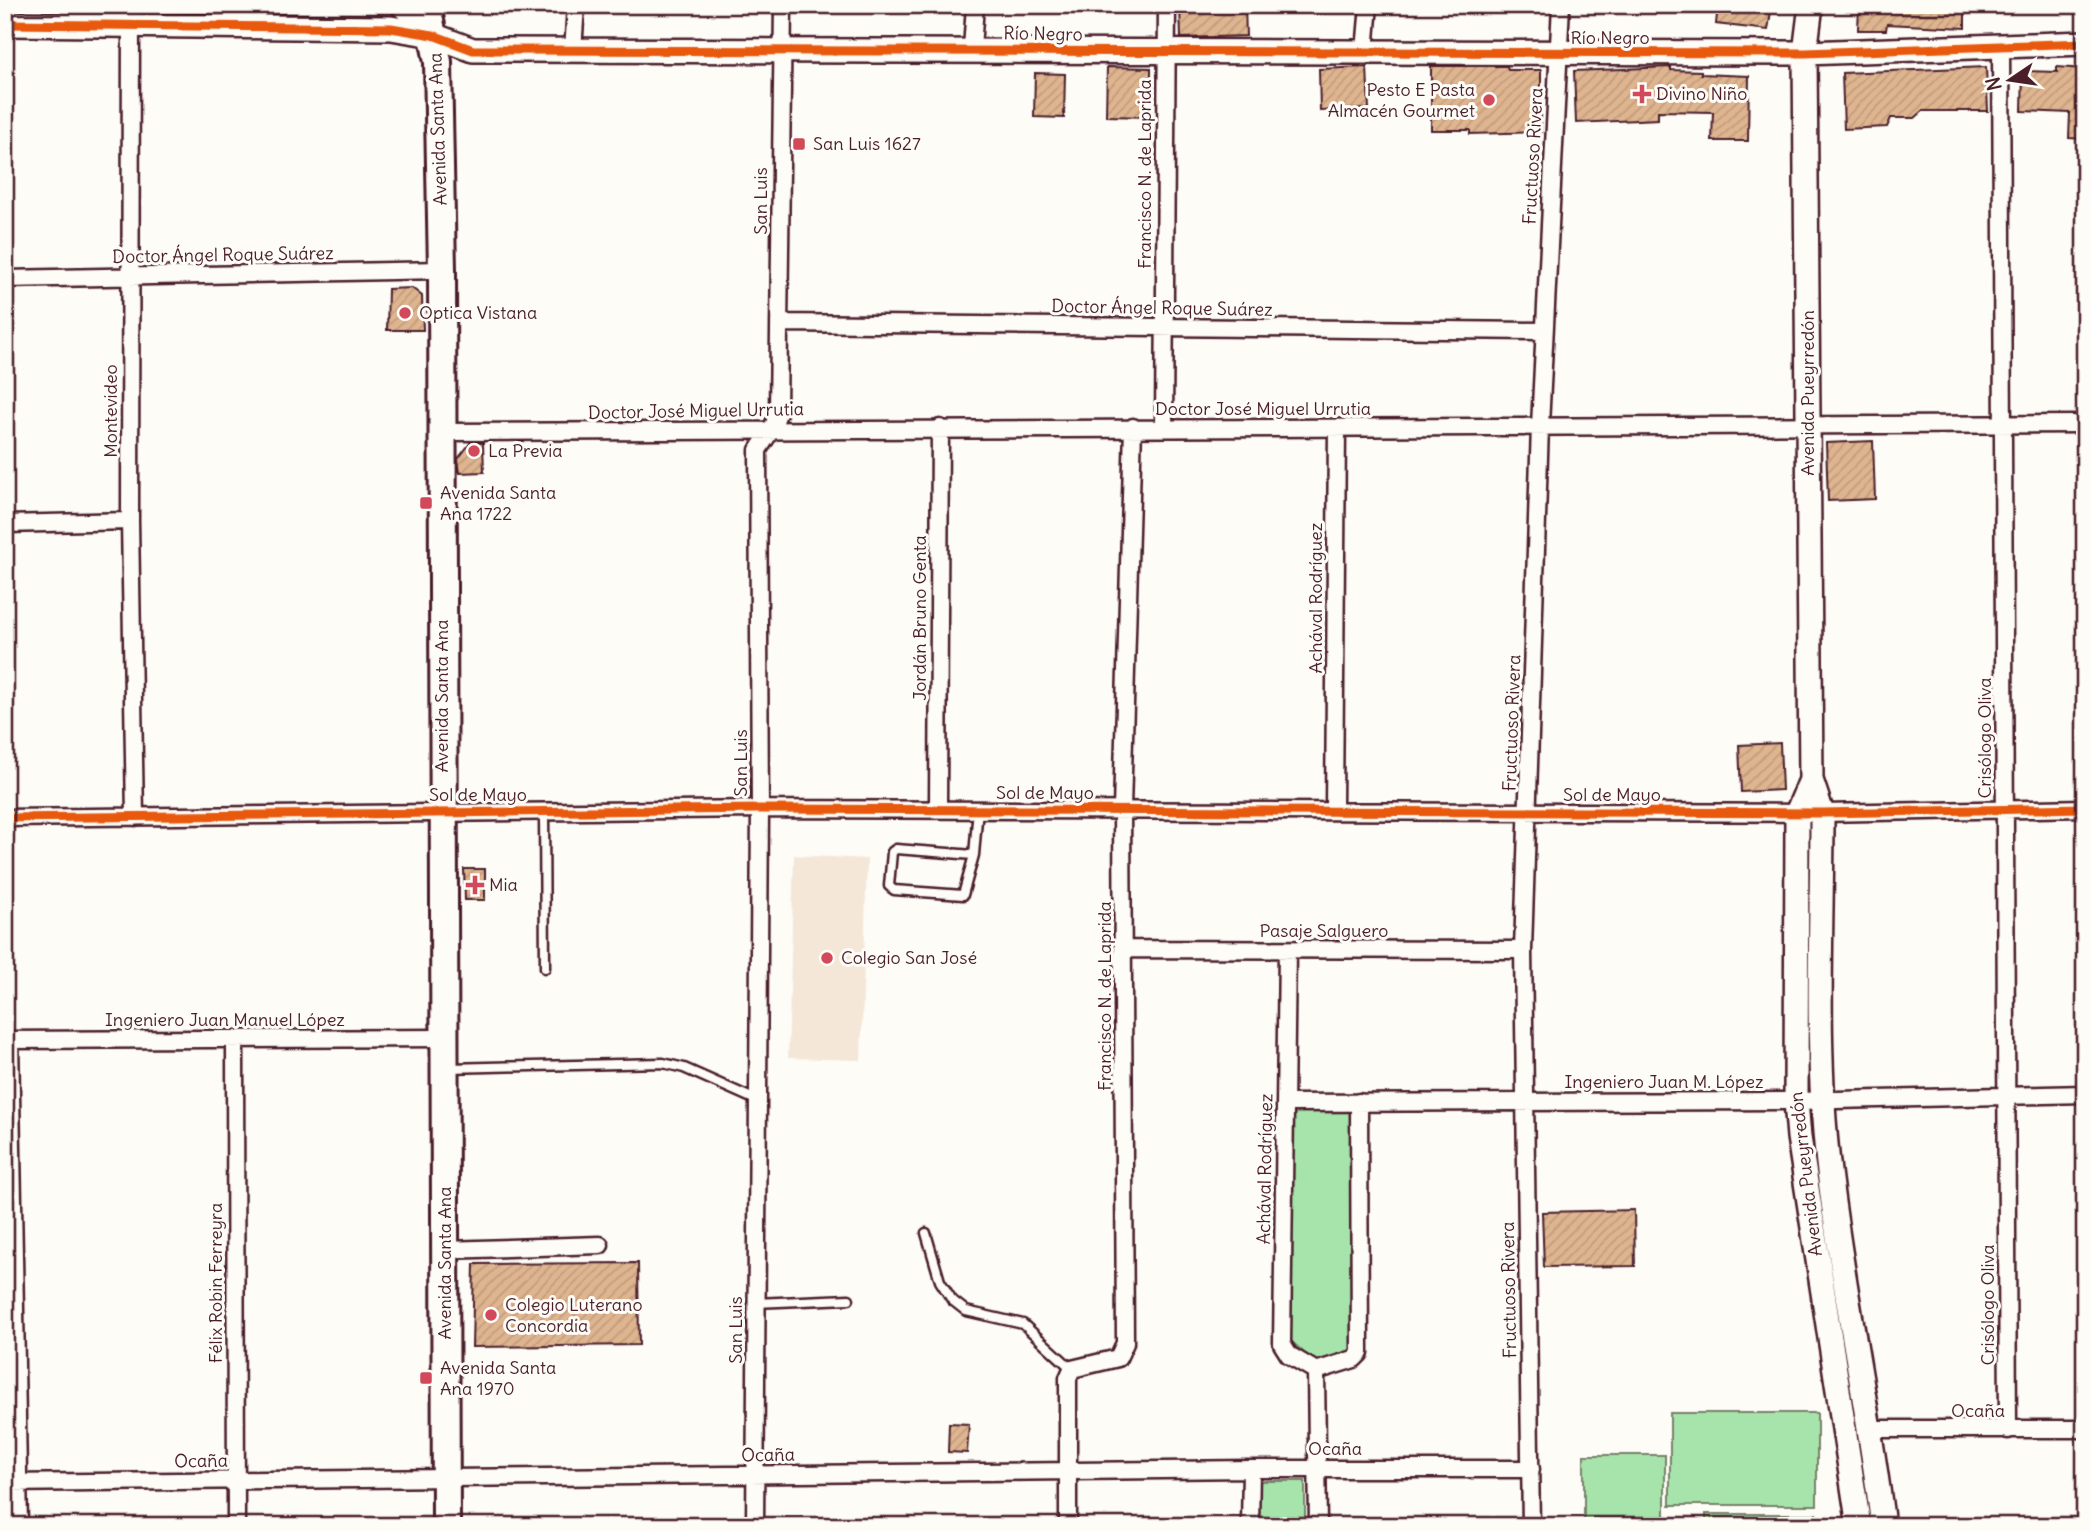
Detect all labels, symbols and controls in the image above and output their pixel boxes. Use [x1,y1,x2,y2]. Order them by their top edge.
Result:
street label: Río Negro [1003,21,1083,46]
street label: Río Negro [1570,26,1650,49]
north arrow [1974,46,2044,116]
street label: Avenida Santa Ana [423,52,452,206]
text: N [1980,75,2007,93]
place label: Pesto E Pasta Almacén Gourmet [1328,78,1475,122]
street label: Francisco N. de Laprida [1133,79,1156,269]
place label: Divino Niño [1656,82,1747,105]
marker: Divino Niño [1634,86,1650,102]
street label: Fructuoso Rivera [1517,87,1548,225]
marker: Pesto E Pasta Almacén Gourmet [1481,92,1497,108]
place label: San Luis 1627 [813,132,921,155]
marker: San Luis 1627 [791,136,807,152]
street label: San Luis [749,167,772,235]
street label: Doctor Ángel Roque Suárez [112,241,334,268]
street label: Doctor Ángel Roque Suárez [1051,294,1273,321]
place label: Optica Vistana [419,301,537,324]
marker: Optica Vistana [397,305,413,321]
street label: Avenida Pueyrredón [1796,310,1819,476]
street label: Montevideo [99,364,122,458]
street label: Doctor José Miguel Urrutia [588,397,804,424]
street label: Doctor José Miguel Urrutia [1155,397,1371,420]
place label: La Previa [488,439,563,462]
marker: La Previa [466,443,482,459]
place label: Avenida Santa Ana 1722 [440,481,556,525]
marker: Avenida Santa Ana 1722 [418,495,434,511]
street label: Achával Rodríguez [1304,522,1327,673]
street label: Jordán Bruno Genta [908,535,931,701]
street label: Avenida Santa Ana [430,620,453,772]
street label: Fructuoso Rivera [1498,654,1525,792]
street label: Crisólogo Oliva [1973,678,1996,798]
street label: San Luis [729,729,752,797]
street label: Sol de Mayo [996,781,1094,804]
street label: Sol de Mayo [429,783,527,806]
street label: Sol de Mayo [1563,783,1661,806]
place label: Mia [489,873,518,896]
marker: Mia [467,877,483,893]
street label: Francisco N. de Laprida [1093,901,1116,1091]
street label: Pasaje Salguero [1260,919,1388,942]
place label: Colegio San José [841,946,977,969]
marker: Colegio San José [819,950,835,966]
street label: Ingeniero Juan Manuel López [105,1008,345,1031]
street label: Ingeniero Juan M. López [1564,1070,1764,1093]
street label: Avenida Pueyrredón [1784,1090,1827,1258]
street label: Achával Rodríguez [1252,1093,1277,1245]
street label: Avenida Santa Ana [433,1187,456,1339]
street label: Félix Robin Ferreyra [204,1203,227,1363]
street label: Fructuoso Rivera [1496,1221,1521,1359]
street label: Crisólogo Oliva [1976,1245,1999,1365]
place label: Colegio Luterano Concordia [505,1293,643,1337]
street label: San Luis [724,1296,747,1364]
marker: Colegio Luterano Concordia [483,1307,499,1323]
place label: Avenida Santa Ana 1970 [440,1356,556,1400]
marker: Avenida Santa Ana 1970 [418,1370,434,1386]
street label: Ocaña [1951,1399,2005,1422]
street label: Ocaña [1308,1437,1362,1460]
street label: Ocaña [741,1443,795,1466]
street label: Ocaña [174,1449,228,1472]

